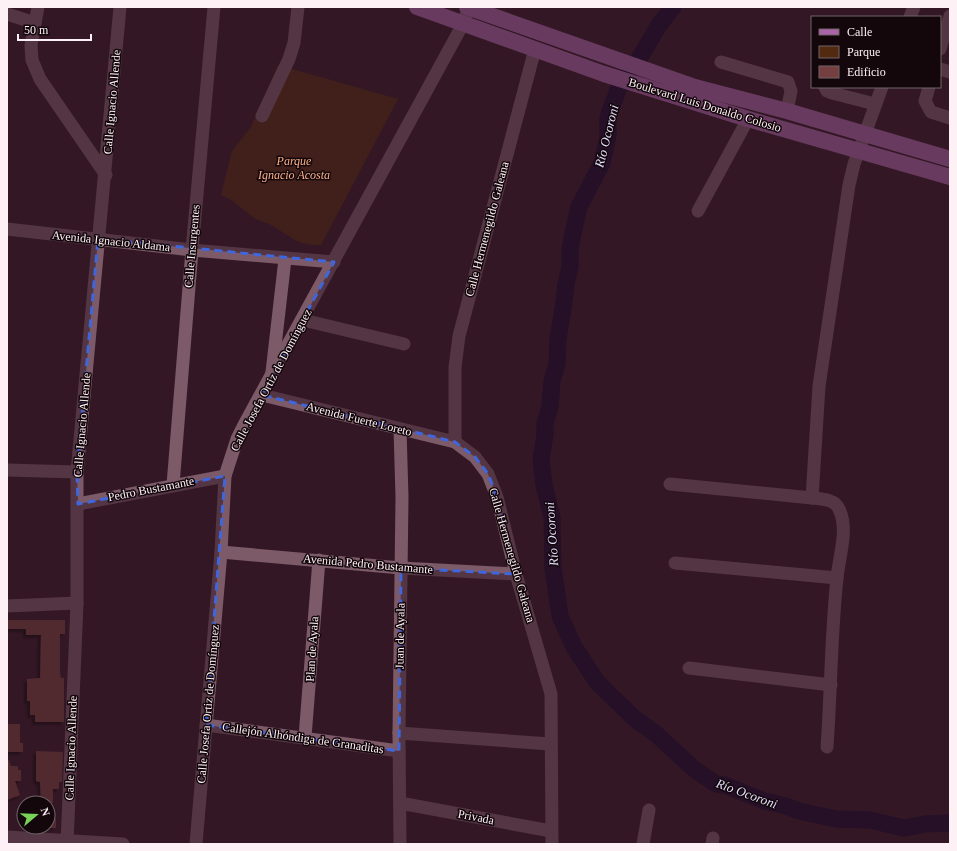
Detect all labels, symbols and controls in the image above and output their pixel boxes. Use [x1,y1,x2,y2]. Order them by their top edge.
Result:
scale bar [18,16,91,42]
legend [811,16,941,88]
text: 50 m [24,23,49,37]
text: Calle [847,25,872,39]
text: Parque [847,45,880,59]
street label: Calle Ignacio Allende [100,49,124,155]
text: Edificio [847,65,886,79]
street label: Boulevard Luis Donaldo Colosio [627,75,783,135]
water label: Río Ocoroni [591,103,622,170]
park label: Parque Ignacio Acosta [257,154,330,182]
street label: Calle Hermenegildo Galeana [462,159,512,298]
street label: Calle Insurgentes [181,204,203,288]
street label: Avenida Ignacio Aldama [51,228,172,254]
street label: Calle Josefa Ortiz de Domínguez [227,306,315,454]
street label: Calle Ignacio Allende [70,372,94,478]
street label: Avenida Fuerte Loreto [305,399,413,439]
street label: Pedro Bustamante [107,474,195,504]
street label: Calle Hermenegildo Galeana [486,486,538,625]
water label: Río Ocoroni [542,501,561,567]
street label: Avenida Pedro Bustamante [302,551,434,577]
street label: Juan de Ayala [392,602,408,669]
street label: Plan de Ayala [303,615,321,682]
street label: Calle Josefa Ortiz de Domínguez [194,624,222,784]
street label: Calle Ignacio Allende [62,695,80,801]
street label: Callejón Alhóndiga de Granaditas [221,720,385,756]
water label: Río Ocoroni [713,775,780,812]
north arrow [16,795,56,835]
text: N [38,806,52,818]
street label: Privada [457,807,496,827]

